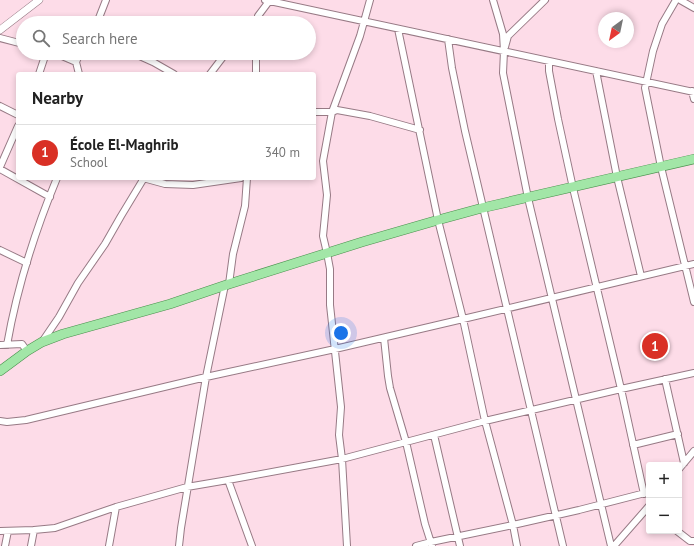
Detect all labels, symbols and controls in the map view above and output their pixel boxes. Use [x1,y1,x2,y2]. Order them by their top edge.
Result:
north arrow [598,12,634,48]
search box [16,16,316,60]
icon: search [30,27,52,49]
text: Search here [62,29,138,48]
text: Nearby [32,87,83,109]
text: École El-Maghrib [70,135,179,154]
text: 1 [41,144,49,161]
text: 340 m [265,144,300,161]
text: School [70,154,108,171]
your location [331,323,351,343]
pin: 1 [642,331,668,361]
map controls [646,462,682,534]
button: + [646,462,682,498]
button: − [646,498,682,534]

